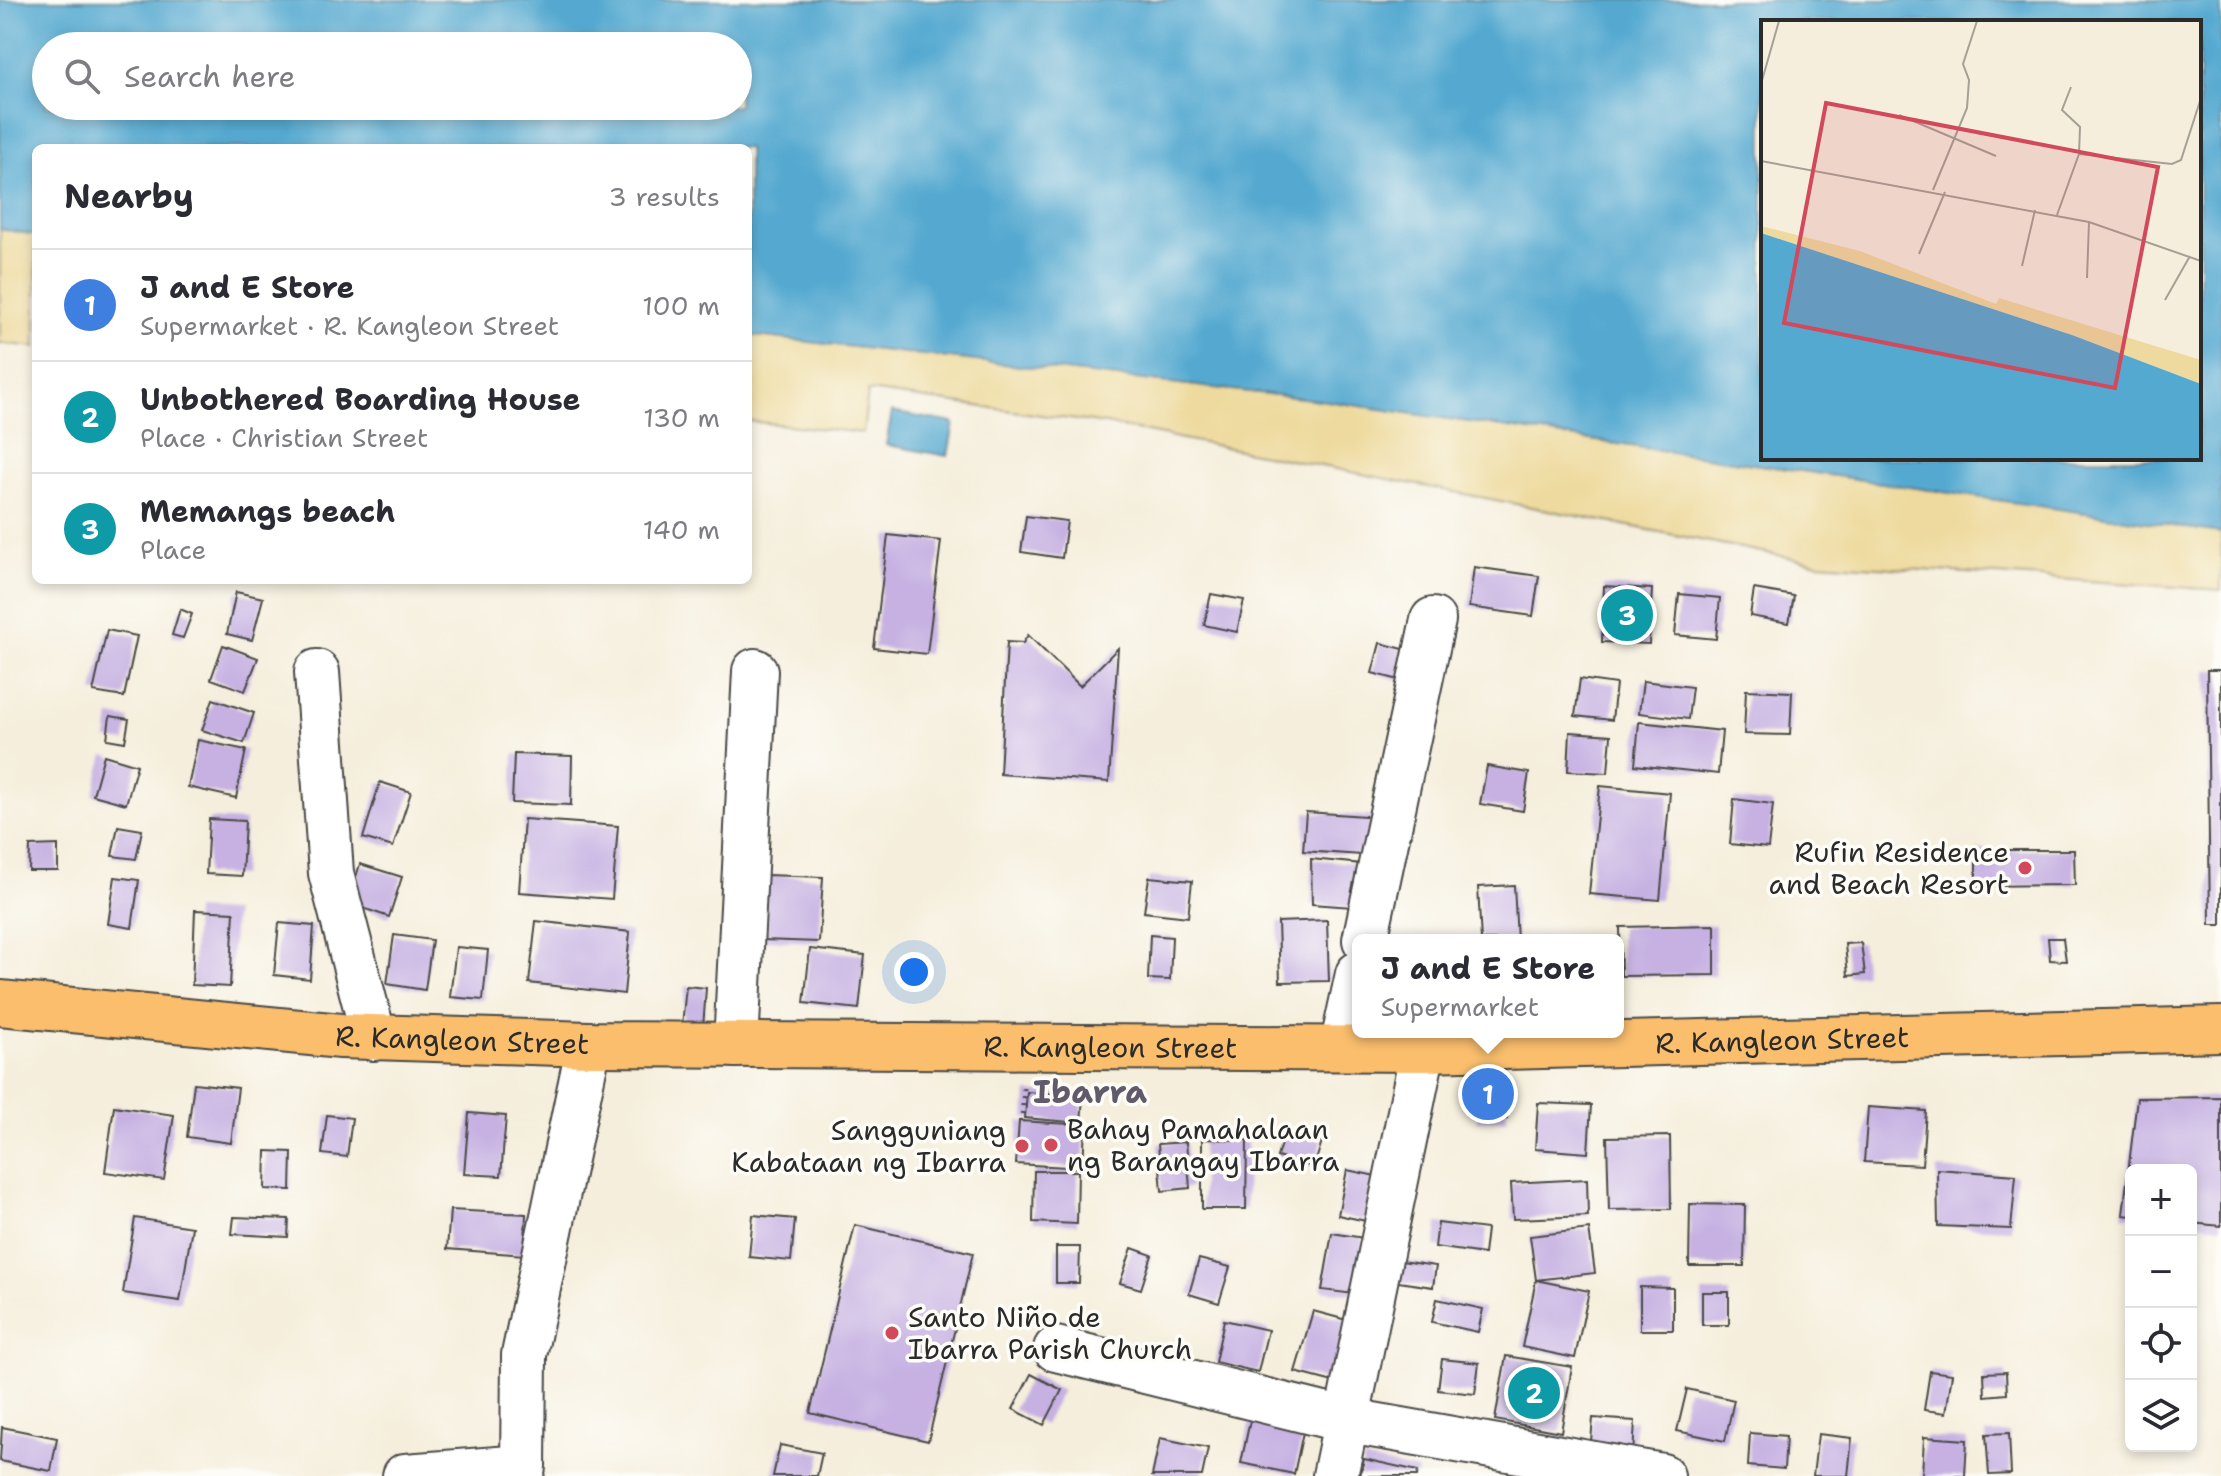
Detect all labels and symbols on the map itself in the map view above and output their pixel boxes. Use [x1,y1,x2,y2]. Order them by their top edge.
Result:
inset map [1761,20,2201,460]
pin: 3 [1601,585,1653,645]
place label: Rufin Residence and Beach Resort [1769,833,2009,903]
marker: Rufin Residence and Beach Resort [2016,859,2034,877]
your location [894,952,934,992]
street label: R. Kangleon Street [335,1017,590,1063]
street label: R. Kangleon Street [1655,1018,1910,1062]
street label: R. Kangleon Street [983,1027,1237,1067]
pin: 1 [1462,1064,1514,1124]
district label: Ibarra [1033,1070,1147,1113]
place label: Bahay Pamahalaan ng Barangay Ibarra [1067,1110,1339,1180]
place label: Sangguniang Kabataan ng Ibarra [731,1111,1006,1181]
marker: Bahay Pamahalaan ng Barangay Ibarra [1042,1136,1060,1154]
marker: Sangguniang Kabataan ng Ibarra [1013,1137,1031,1155]
place label: Santo Niño de Ibarra Parish Church [908,1298,1192,1368]
marker: Santo Niño de Ibarra Parish Church [883,1324,901,1342]
pin: 2 [1508,1363,1560,1423]

